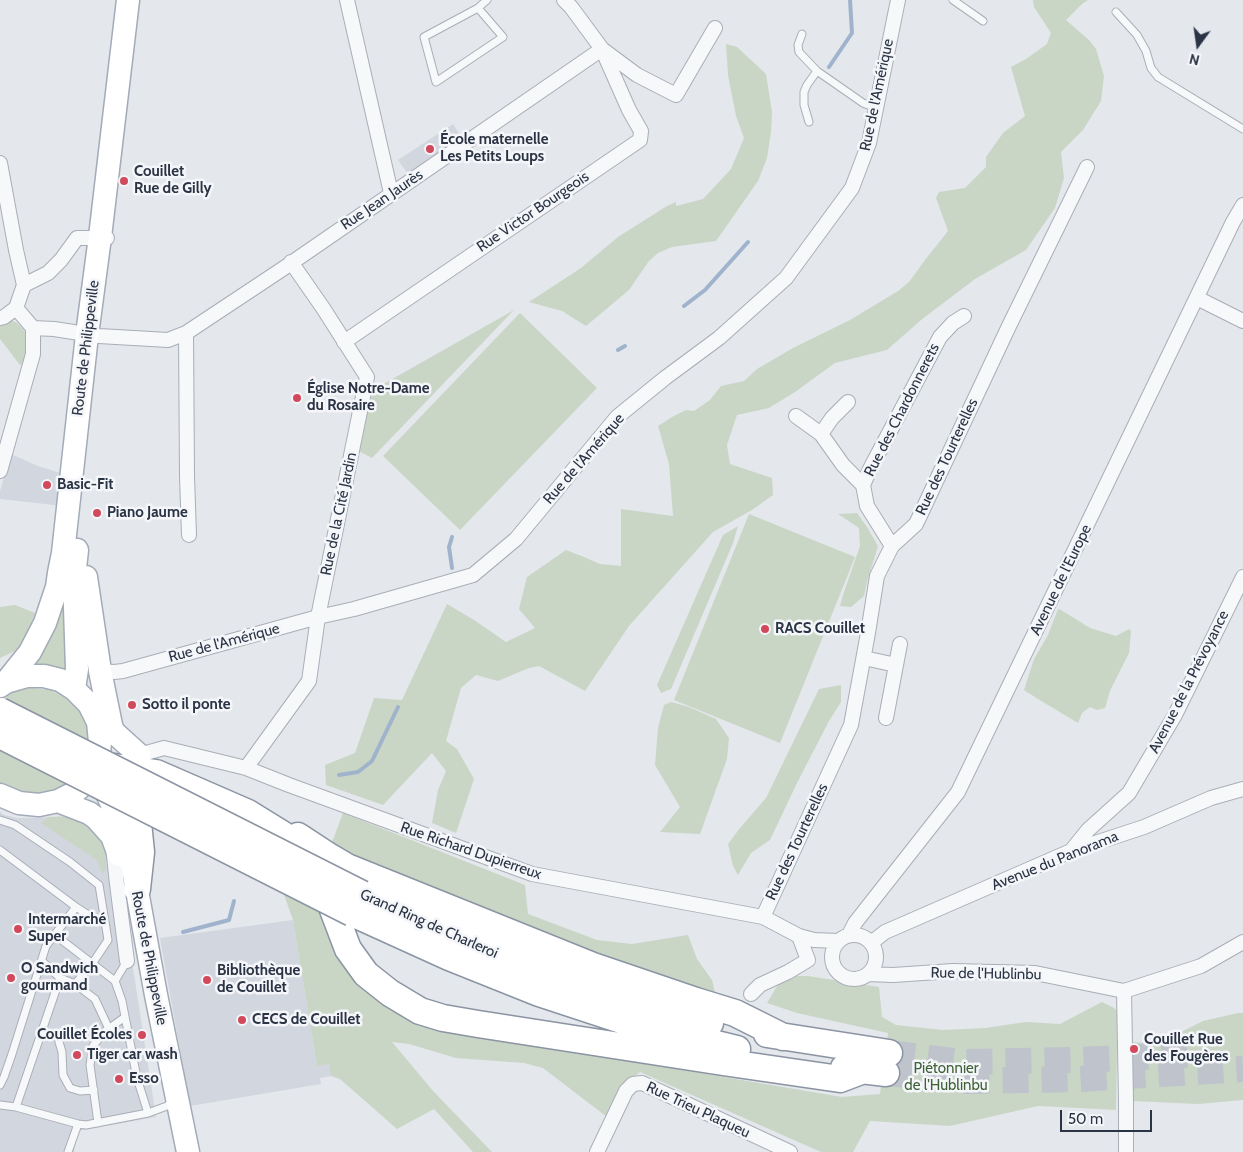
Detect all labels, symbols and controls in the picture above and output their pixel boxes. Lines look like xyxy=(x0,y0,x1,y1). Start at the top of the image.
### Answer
north arrow xyxy=(1173,20,1223,70)
street label: Rue de l'Amérique xyxy=(856,37,898,153)
text: N xyxy=(1187,50,1201,69)
place label: École maternelle Les Petits Loups xyxy=(440,131,548,166)
marker: École maternelle Les Petits Loups xyxy=(424,143,436,155)
place label: Couillet Rue de Gilly xyxy=(134,163,212,198)
street label: Rue Jean Jaurès xyxy=(338,166,426,234)
street label: Rue Victor Bourgeois xyxy=(473,168,593,256)
marker: Couillet Rue de Gilly xyxy=(118,175,130,187)
street label: Route de Philippeville xyxy=(69,279,103,417)
street label: Rue des Chardonnerets xyxy=(861,340,943,480)
place label: Église Notre-Dame du Rosaire xyxy=(307,380,430,415)
marker: Église Notre-Dame du Rosaire xyxy=(291,392,303,404)
street label: Rue des Tourterelles xyxy=(912,396,982,518)
street label: Rue de l'Amérique xyxy=(540,410,628,508)
street label: Rue de la Cité Jardin xyxy=(317,451,361,577)
place label: Basic-Fit xyxy=(57,476,113,494)
marker: Basic-Fit xyxy=(41,479,53,491)
place label: Piano Jaume xyxy=(107,504,188,522)
marker: Piano Jaume xyxy=(91,507,103,519)
street label: Avenue de l'Europe xyxy=(1026,522,1096,638)
street label: Avenue de la Prévoyance xyxy=(1145,608,1233,756)
street label: Rue de l'Amérique xyxy=(166,620,282,666)
place label: RACS Couillet xyxy=(775,620,865,638)
marker: RACS Couillet xyxy=(759,623,771,635)
place label: Sotto il ponte xyxy=(142,696,231,714)
marker: Sotto il ponte xyxy=(126,699,138,711)
street label: Rue des Tourterelles xyxy=(762,781,832,903)
street label: Rue Richard Dupierreux xyxy=(398,818,544,884)
street label: Avenue du Panorama xyxy=(989,827,1121,895)
street label: Grand Ring de Charleroi xyxy=(357,885,501,963)
street label: Route de Philippeville xyxy=(127,889,171,1027)
place label: Intermarché Super xyxy=(28,911,106,946)
marker: Intermarché Super xyxy=(12,923,24,935)
place label: O Sandwich gourmand xyxy=(21,960,98,995)
place label: Bibliothèque de Couillet xyxy=(217,962,300,997)
street label: Rue de l'Hublinbu xyxy=(930,964,1042,984)
marker: O Sandwich gourmand xyxy=(5,972,17,984)
marker: Bibliothèque de Couillet xyxy=(201,974,213,986)
place label: CECS de Couillet xyxy=(252,1011,361,1029)
marker: CECS de Couillet xyxy=(236,1014,248,1026)
place label: Couillet Écoles xyxy=(37,1026,132,1044)
marker: Couillet Écoles xyxy=(136,1029,148,1041)
place label: Couillet Rue des Fougères xyxy=(1144,1031,1228,1066)
marker: Couillet Rue des Fougères xyxy=(1128,1043,1140,1055)
place label: Tiger car wash xyxy=(87,1046,178,1064)
marker: Tiger car wash xyxy=(71,1049,83,1061)
park label: Piétonnier de l'Hublinbu xyxy=(904,1060,988,1095)
place label: Esso xyxy=(129,1070,159,1088)
marker: Esso xyxy=(113,1073,125,1085)
street label: Rue Trieu Plaqueu xyxy=(643,1078,753,1142)
scale bar xyxy=(1063,1100,1156,1132)
text: 50 m xyxy=(1068,1110,1103,1128)

